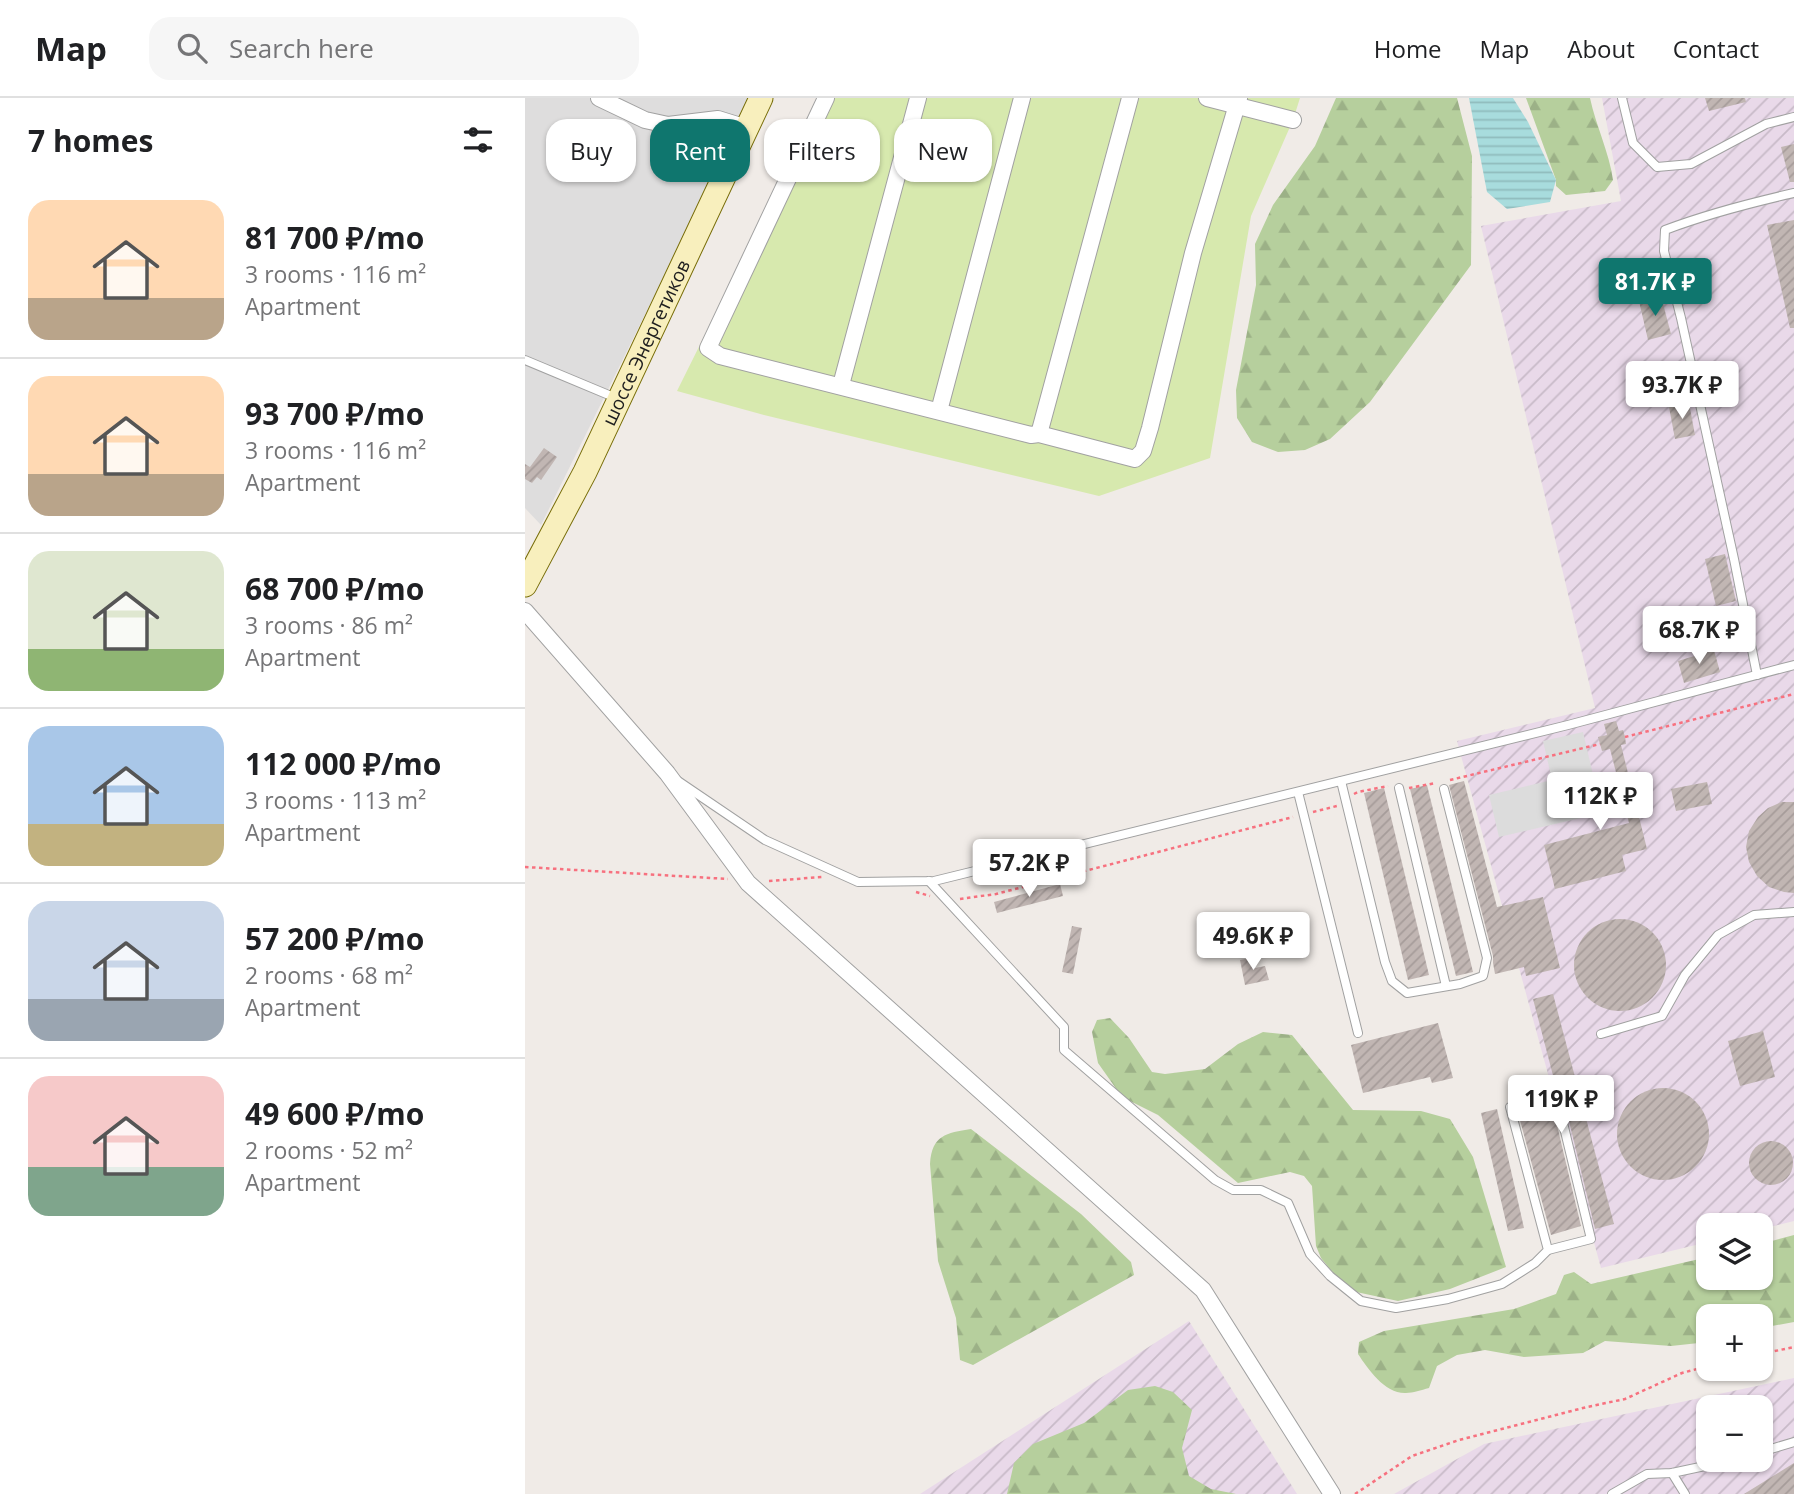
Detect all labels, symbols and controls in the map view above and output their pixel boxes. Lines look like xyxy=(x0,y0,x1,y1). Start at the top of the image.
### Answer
search box xyxy=(149,17,639,80)
text: Map xyxy=(35,26,107,71)
icon: search xyxy=(173,29,211,67)
text: Search here xyxy=(229,30,374,66)
text: Home xyxy=(1374,32,1442,65)
text: Map xyxy=(1480,32,1529,65)
text: About xyxy=(1567,32,1635,65)
text: Contact xyxy=(1673,32,1759,65)
chip: Buy xyxy=(546,119,636,182)
chip: Rent xyxy=(650,119,750,182)
chip: Filters xyxy=(764,119,880,182)
chip: New xyxy=(894,119,992,182)
text: 7 homes xyxy=(28,120,153,161)
icon: filters xyxy=(459,121,497,159)
text: 81 700 ₽/mo xyxy=(245,217,424,258)
icon: home xyxy=(84,228,168,312)
street label: шоссе Энергетиков xyxy=(596,255,696,430)
text: 3 rooms · 116 m² xyxy=(245,258,426,290)
pin: 81.7K ₽ xyxy=(1590,258,1720,318)
text: 81.7K ₽ xyxy=(1615,265,1695,297)
text: Apartment xyxy=(245,290,361,322)
pin: 93.7K ₽ xyxy=(1617,362,1747,421)
text: 93.7K ₽ xyxy=(1642,368,1722,400)
text: 93 700 ₽/mo xyxy=(245,393,424,434)
icon: home xyxy=(84,404,168,488)
text: 3 rooms · 116 m² xyxy=(245,434,426,466)
text: Apartment xyxy=(245,466,361,498)
text: 68 700 ₽/mo xyxy=(245,568,424,609)
icon: home xyxy=(84,579,168,663)
pin: 68.7K ₽ xyxy=(1634,606,1764,666)
text: 3 rooms · 86 m² xyxy=(245,609,413,641)
text: 68.7K ₽ xyxy=(1659,613,1739,645)
text: Apartment xyxy=(245,641,361,673)
text: 112 000 ₽/mo xyxy=(245,743,441,784)
icon: home xyxy=(84,754,168,838)
pin: 112K ₽ xyxy=(1543,772,1657,832)
text: 112K ₽ xyxy=(1563,779,1637,811)
text: 3 rooms · 113 m² xyxy=(245,784,426,816)
text: Apartment xyxy=(245,816,361,848)
pin: 57.2K ₽ xyxy=(964,840,1094,899)
text: 57.2K ₽ xyxy=(989,846,1069,878)
pin: 49.6K ₽ xyxy=(1188,912,1318,972)
text: 57 200 ₽/mo xyxy=(245,918,424,959)
text: 49.6K ₽ xyxy=(1213,919,1293,951)
icon: home xyxy=(84,929,168,1013)
text: 2 rooms · 68 m² xyxy=(245,959,413,991)
text: Apartment xyxy=(245,991,361,1023)
pin: 119K ₽ xyxy=(1504,1076,1618,1135)
text: 119K ₽ xyxy=(1524,1082,1598,1114)
text: 49 600 ₽/mo xyxy=(245,1093,424,1134)
icon: home xyxy=(84,1104,168,1188)
text: 2 rooms · 52 m² xyxy=(245,1134,413,1166)
text: Apartment xyxy=(245,1166,361,1198)
map controls xyxy=(1696,1213,1773,1472)
button: layers xyxy=(1696,1213,1773,1290)
button: + xyxy=(1696,1304,1773,1381)
button: − xyxy=(1696,1395,1773,1472)

